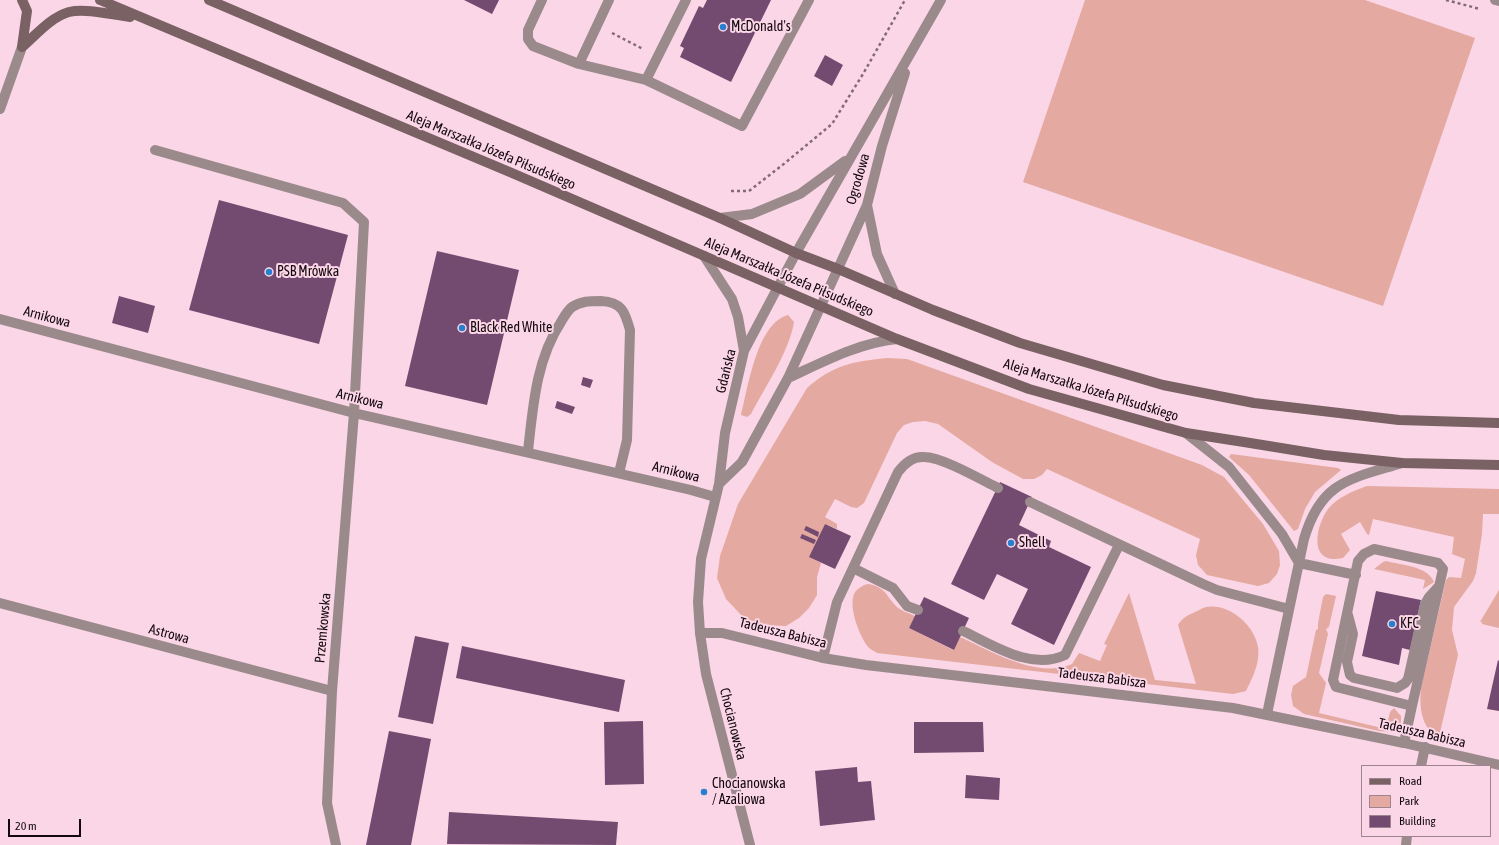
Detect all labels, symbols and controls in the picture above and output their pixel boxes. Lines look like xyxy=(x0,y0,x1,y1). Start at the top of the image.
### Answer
place label: McDonald's xyxy=(731,19,791,35)
marker: McDonald's xyxy=(718,22,728,32)
street label: Aleja Marszałka Józefa Piłsudskiego xyxy=(404,107,578,193)
street label: Ogrodowa xyxy=(843,151,873,207)
street label: Aleja Marszałka Józefa Piłsudskiego xyxy=(702,234,876,320)
place label: PSB Mrówka xyxy=(277,264,339,280)
marker: PSB Mrówka xyxy=(264,267,274,277)
street label: Arnikowa xyxy=(22,303,72,331)
place label: Black Red White xyxy=(470,320,552,336)
marker: Black Red White xyxy=(457,323,467,333)
street label: Gdańska xyxy=(712,347,740,395)
street label: Aleja Marszałka Józefa Piłsudskiego xyxy=(1001,355,1181,425)
street label: Arnikowa xyxy=(335,385,385,413)
street label: Arnikowa xyxy=(651,458,701,486)
place label: Shell xyxy=(1019,535,1045,551)
marker: Shell xyxy=(1006,538,1016,548)
street label: Przemkowska xyxy=(312,592,334,664)
street label: Tadeusza Babisza xyxy=(738,614,828,652)
place label: KFC xyxy=(1400,616,1419,632)
marker: KFC xyxy=(1387,619,1397,629)
street label: Astrowa xyxy=(147,621,191,647)
street label: Tadeusza Babisza xyxy=(1057,664,1147,692)
street label: Chocianowska xyxy=(716,686,750,762)
street label: Tadeusza Babisza xyxy=(1377,715,1467,751)
legend xyxy=(1361,765,1491,837)
text: Road xyxy=(1399,774,1422,788)
place label: Chocianowska / Azaliowa xyxy=(712,776,786,808)
marker: Chocianowska / Azaliowa xyxy=(699,787,709,797)
text: Park xyxy=(1399,794,1419,808)
scale bar xyxy=(10,811,83,837)
text: Building xyxy=(1399,814,1436,828)
text: 20 m xyxy=(15,819,37,833)

